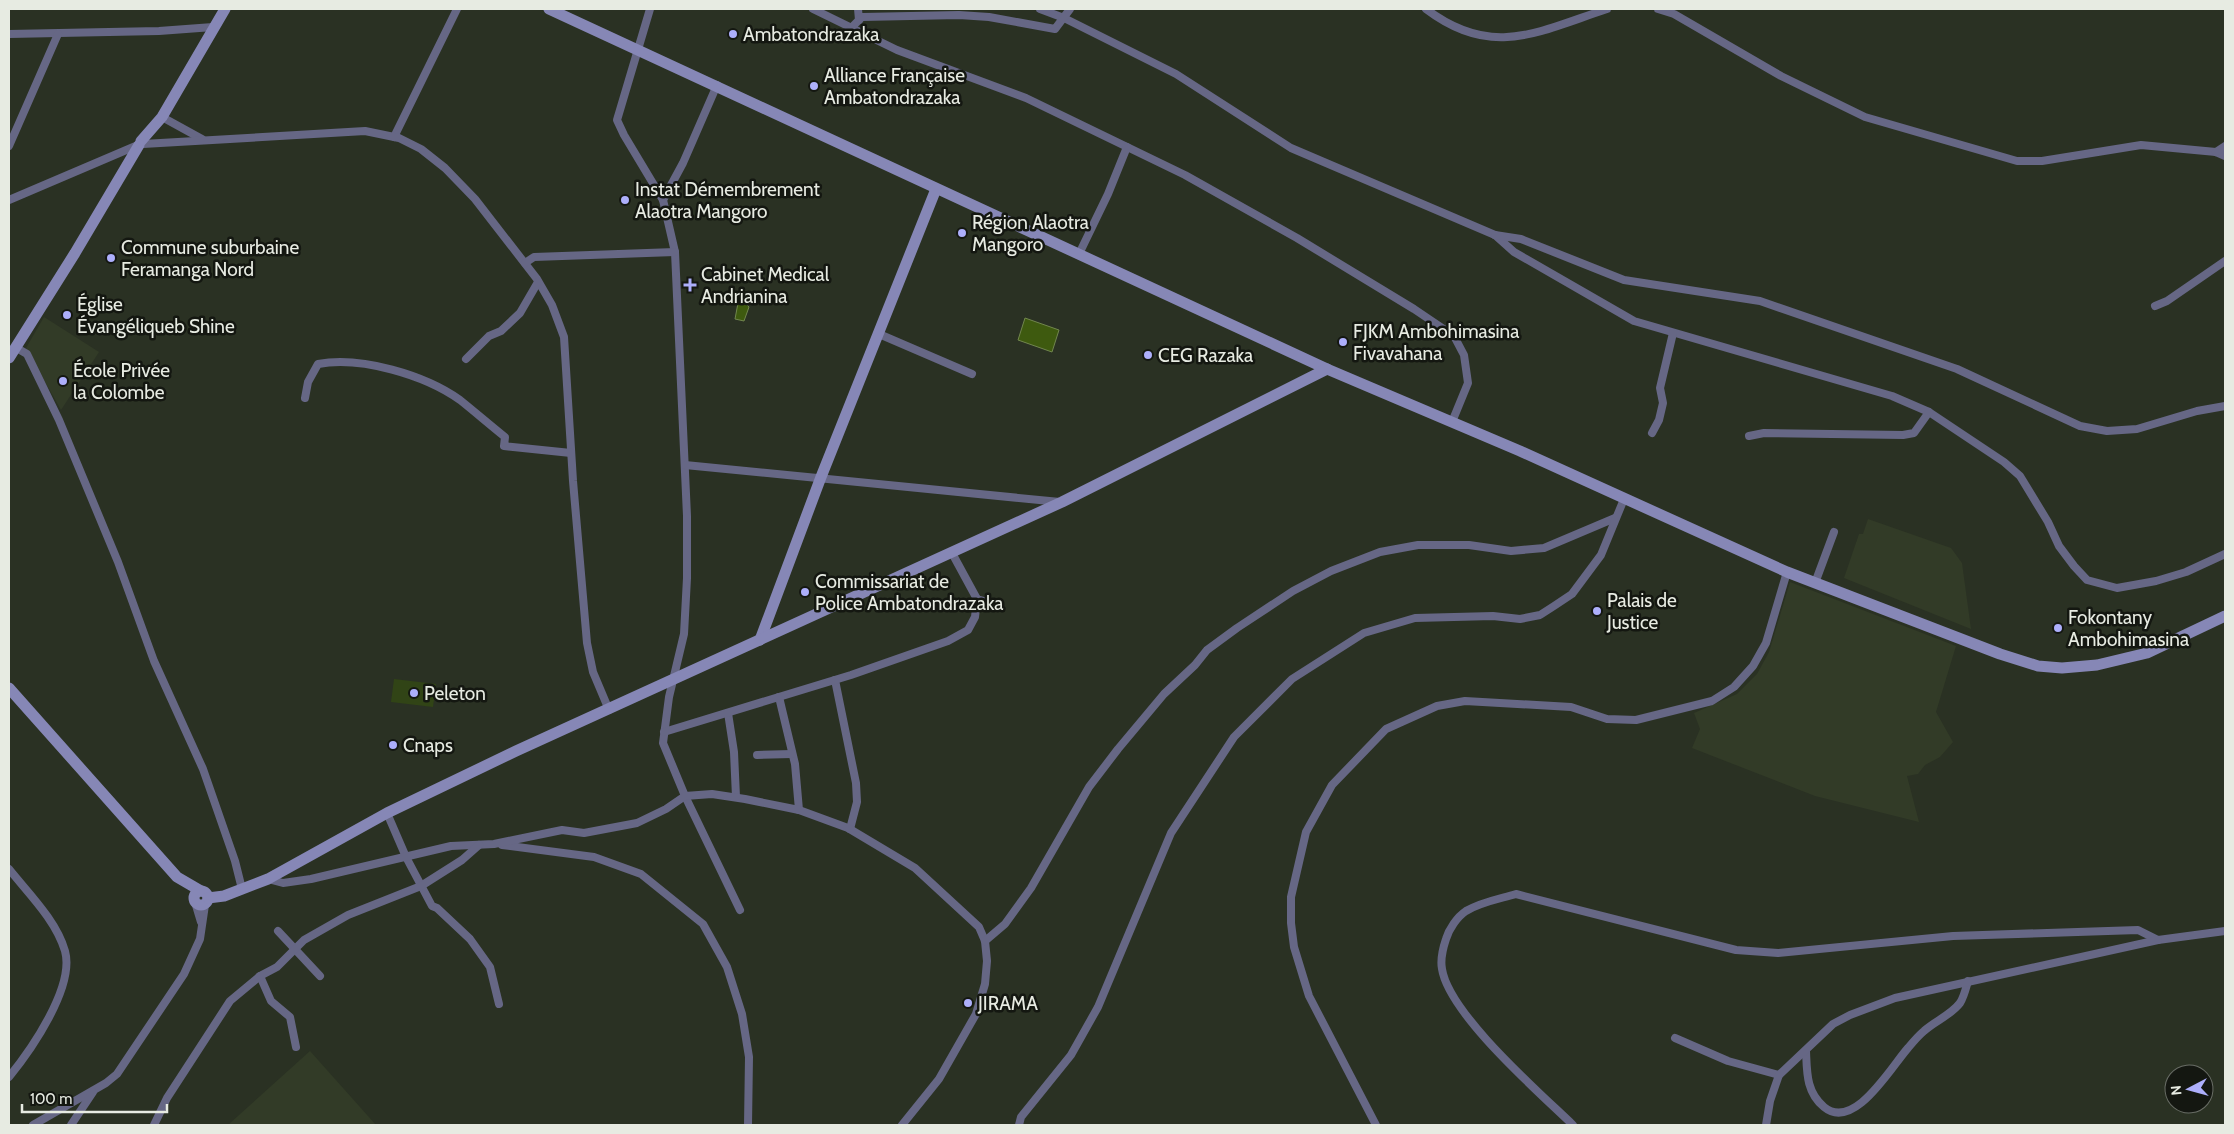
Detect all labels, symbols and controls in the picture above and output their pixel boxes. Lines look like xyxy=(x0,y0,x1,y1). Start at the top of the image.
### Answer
place label: Ambatondrazaka xyxy=(743,23,879,46)
marker: Ambatondrazaka xyxy=(727,28,739,40)
place label: Alliance Française Ambatondrazaka xyxy=(824,64,965,109)
marker: Alliance Française Ambatondrazaka xyxy=(808,80,820,92)
place label: Instat Démembrement Alaotra Mangoro xyxy=(635,178,821,223)
marker: Instat Démembrement Alaotra Mangoro xyxy=(619,194,631,206)
place label: Région Alaotra Mangoro xyxy=(972,211,1089,256)
marker: Région Alaotra Mangoro xyxy=(956,227,968,239)
place label: Commune suburbaine Feramanga Nord xyxy=(121,236,299,281)
marker: Commune suburbaine Feramanga Nord xyxy=(105,252,117,264)
place label: Cabinet Medical Andrianina xyxy=(701,263,830,308)
marker: Cabinet Medical Andrianina xyxy=(683,278,697,292)
place label: Église Évangéliqueb Shine xyxy=(77,292,235,338)
marker: Église Évangéliqueb Shine xyxy=(61,309,73,321)
place label: FJKM Ambohimasina Fivavahana xyxy=(1353,320,1519,365)
marker: FJKM Ambohimasina Fivavahana xyxy=(1337,336,1349,348)
place label: CEG Razaka xyxy=(1158,344,1253,367)
marker: CEG Razaka xyxy=(1142,349,1154,361)
place label: École Privée la Colombe xyxy=(73,358,170,404)
marker: École Privée la Colombe xyxy=(57,375,69,387)
place label: Commissariat de Police Ambatondrazaka xyxy=(815,570,1003,615)
marker: Commissariat de Police Ambatondrazaka xyxy=(799,586,811,598)
place label: Palais de Justice xyxy=(1606,589,1677,634)
marker: Palais de Justice xyxy=(1591,605,1603,617)
place label: Fokontany Ambohimasina xyxy=(2068,606,2189,651)
marker: Fokontany Ambohimasina xyxy=(2052,622,2064,634)
place label: Peleton xyxy=(424,682,486,705)
marker: Peleton xyxy=(408,687,420,699)
place label: Cnaps xyxy=(403,734,453,757)
marker: Cnaps xyxy=(387,739,399,751)
place label: JIRAMA xyxy=(977,992,1038,1015)
marker: JIRAMA xyxy=(962,997,974,1009)
north arrow xyxy=(2164,1064,2214,1114)
scale bar xyxy=(22,1082,168,1114)
text: N xyxy=(2167,1084,2186,1096)
text: 100 m xyxy=(30,1090,72,1108)

